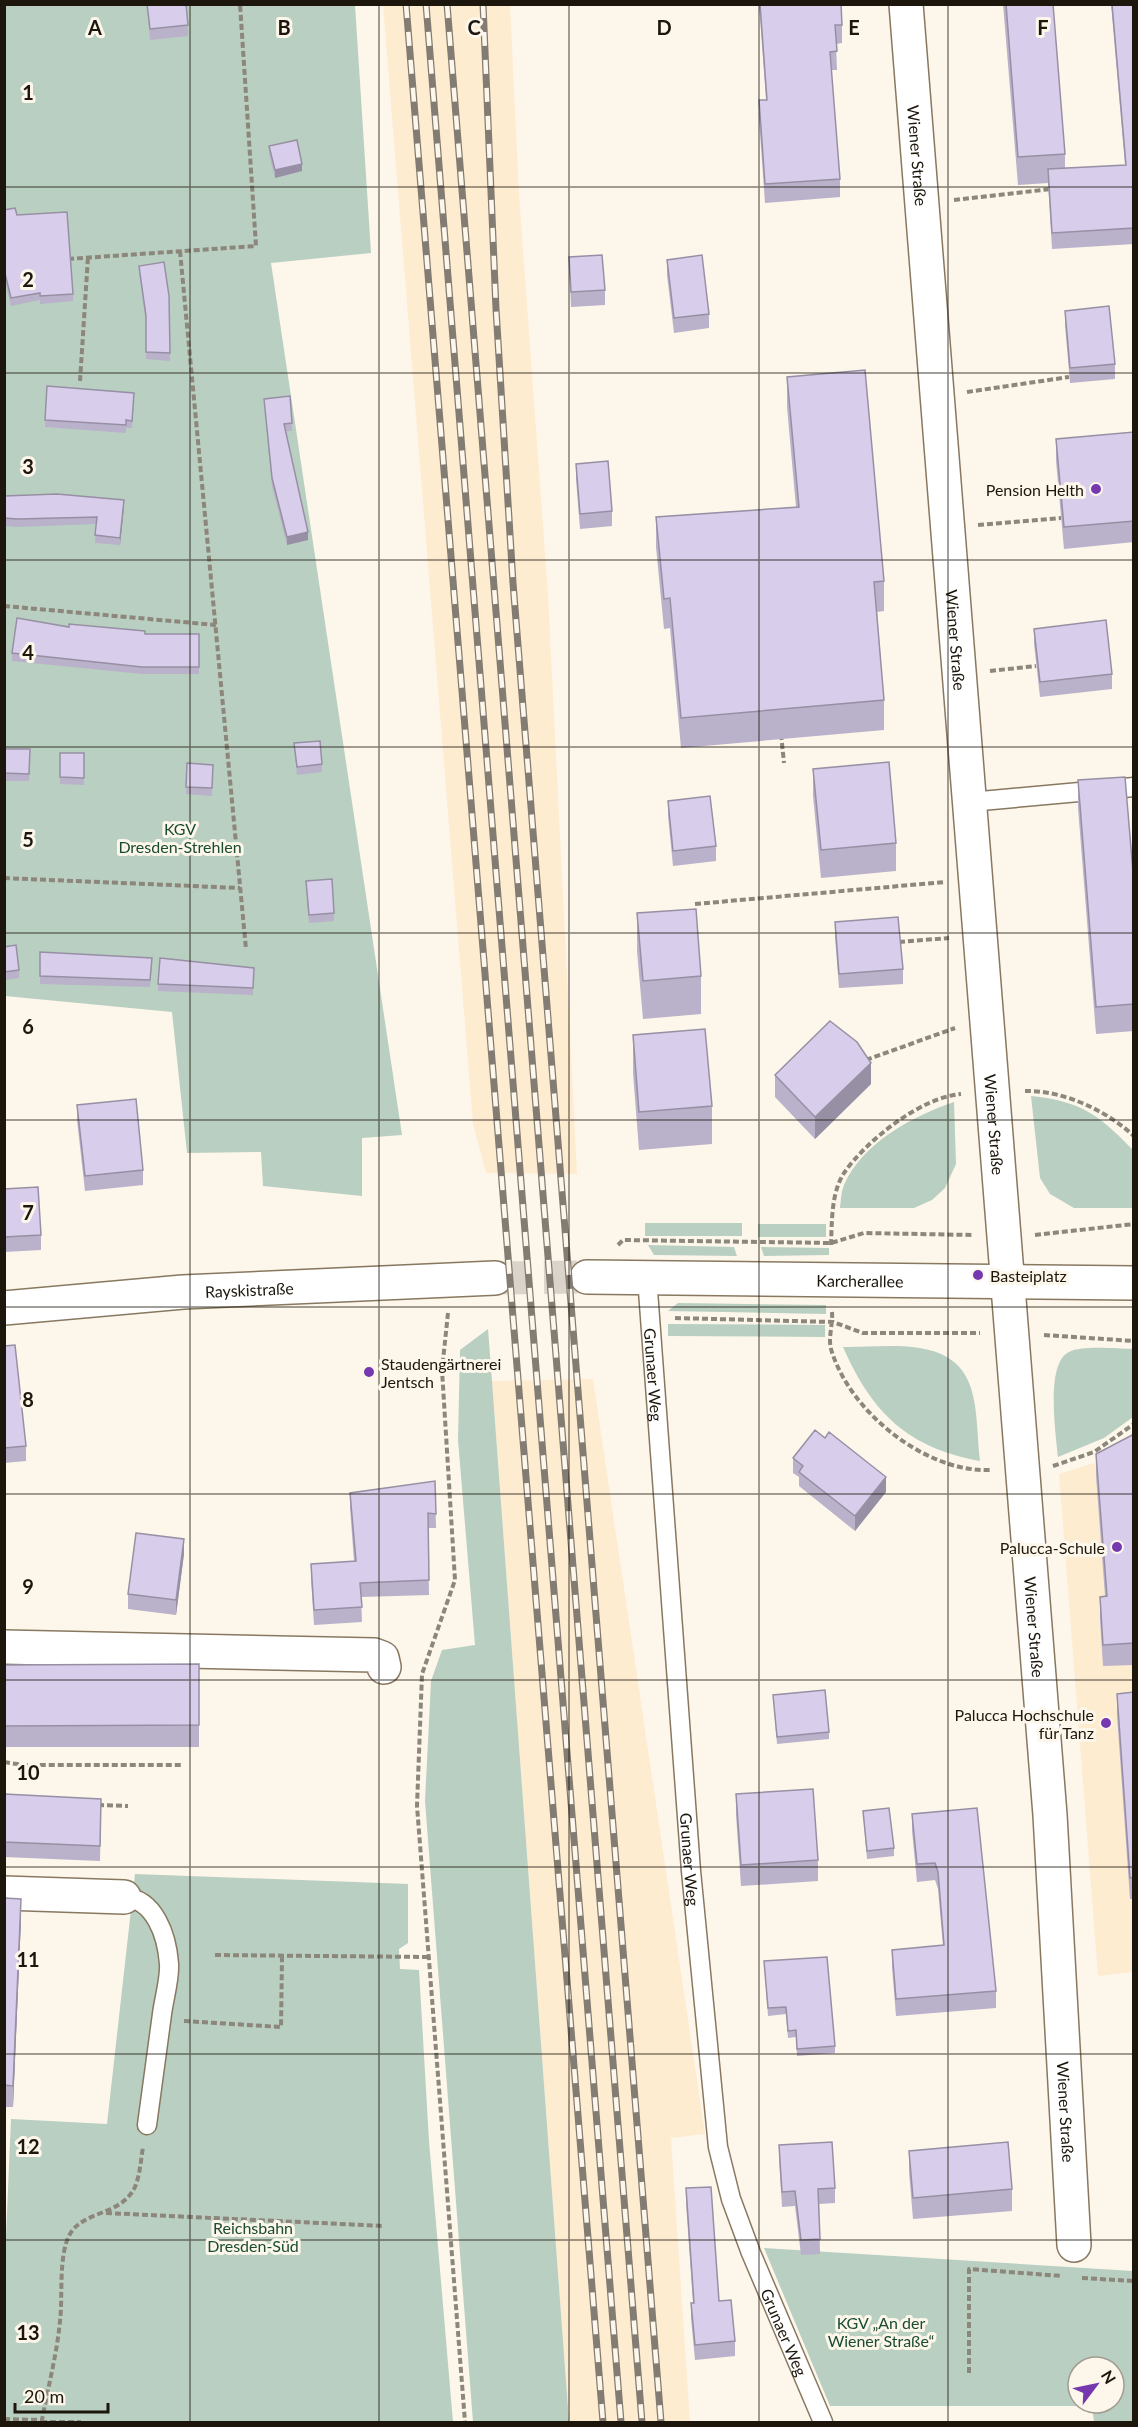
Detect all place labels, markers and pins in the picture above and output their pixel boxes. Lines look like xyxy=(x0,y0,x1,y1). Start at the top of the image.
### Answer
place label: Pension Helth xyxy=(986,480,1084,499)
marker: Pension Helth xyxy=(1089,482,1103,496)
place label: Basteiplatz xyxy=(990,1266,1067,1285)
marker: Basteiplatz xyxy=(971,1268,985,1282)
place label: Staudengärtnerei Jentsch xyxy=(381,1354,501,1391)
marker: Staudengärtnerei Jentsch xyxy=(362,1365,376,1379)
place label: Palucca-Schule xyxy=(1000,1538,1105,1557)
marker: Palucca-Schule xyxy=(1110,1540,1124,1554)
place label: Palucca Hochschule für Tanz xyxy=(955,1705,1094,1742)
marker: Palucca Hochschule für Tanz xyxy=(1099,1716,1113,1730)

